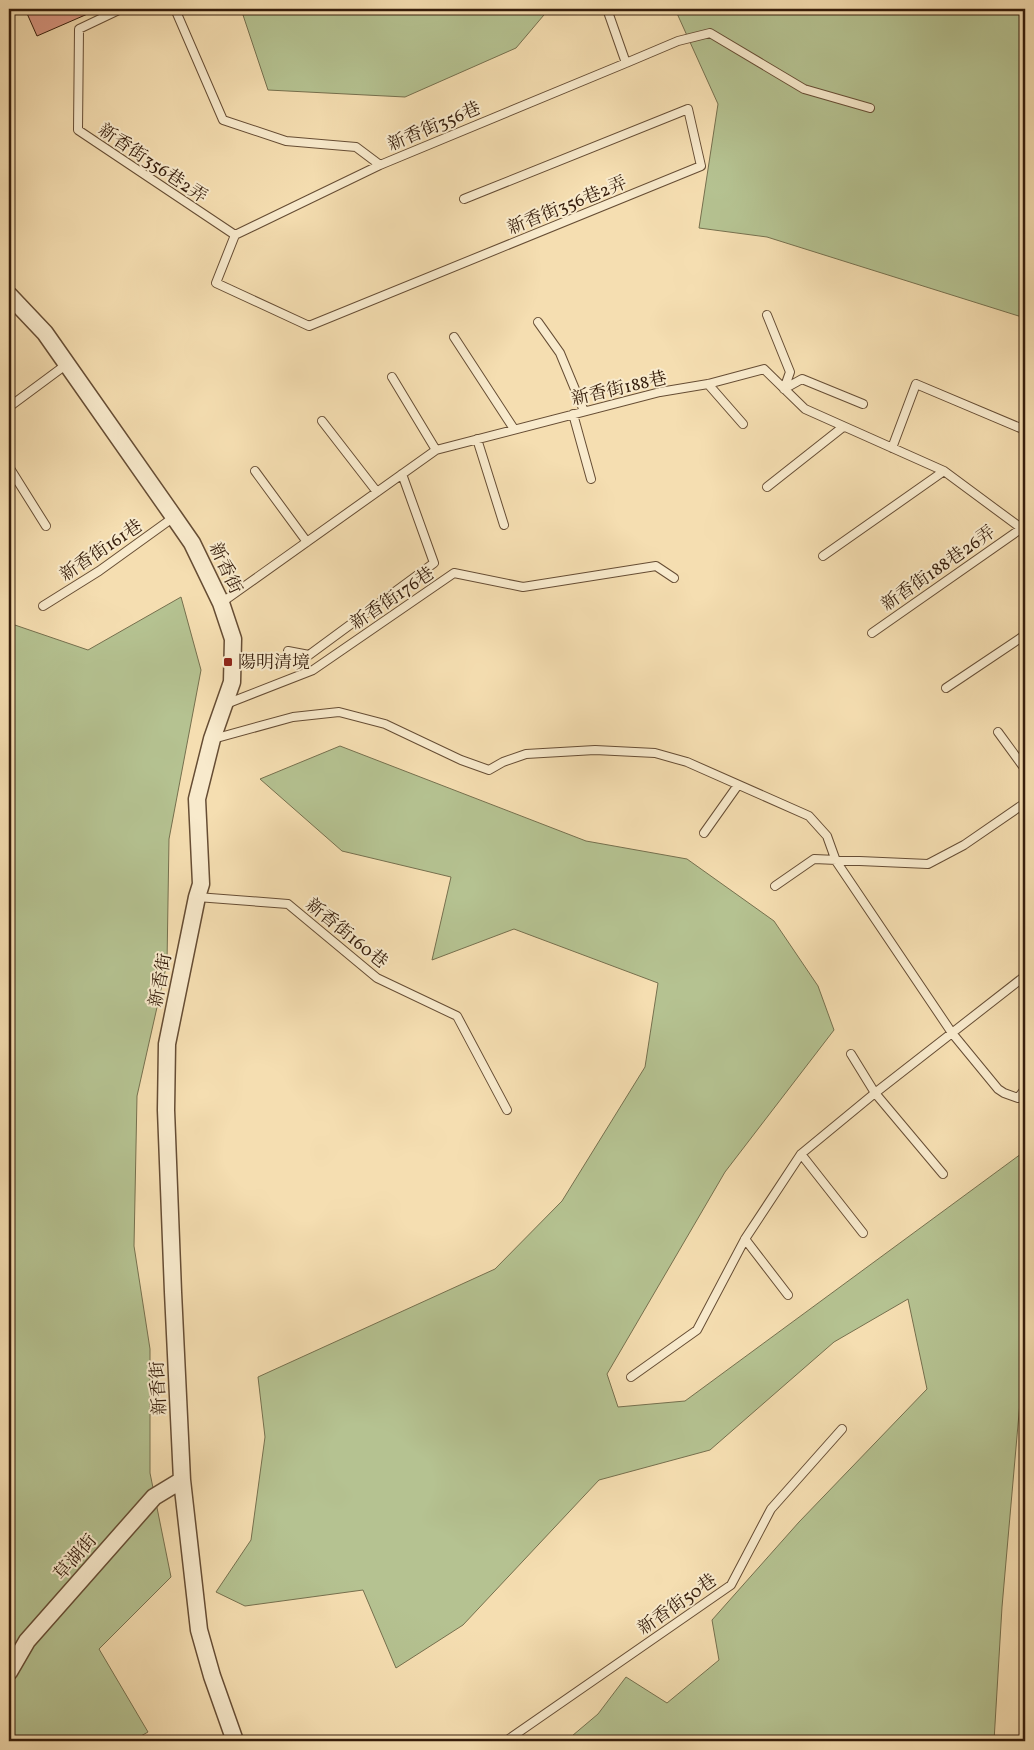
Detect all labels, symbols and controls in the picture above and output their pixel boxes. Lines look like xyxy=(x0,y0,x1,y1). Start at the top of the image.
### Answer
street label: 新香街356巷 xyxy=(384,97,485,158)
street label: 新香街356巷2弄 xyxy=(93,118,212,210)
street label: 新香街356巷2弄 xyxy=(504,171,631,242)
street label: 新香街188巷 xyxy=(569,366,670,413)
street label: 新香街161巷 xyxy=(55,514,148,588)
street label: 新香街188巷26弄 xyxy=(877,521,1001,618)
street label: 新香街 xyxy=(202,539,247,598)
street label: 新香街176巷 xyxy=(346,562,440,637)
place label: 陽明清境 xyxy=(238,651,310,676)
marker: 陽明清境 xyxy=(222,656,234,668)
street label: 新香街160巷 xyxy=(300,893,392,975)
street label: 新香街 xyxy=(144,951,179,1009)
street label: 新香街 xyxy=(146,1360,173,1416)
street label: 草湖街 xyxy=(49,1529,103,1587)
street label: 新香街50巷 xyxy=(633,1569,722,1642)

